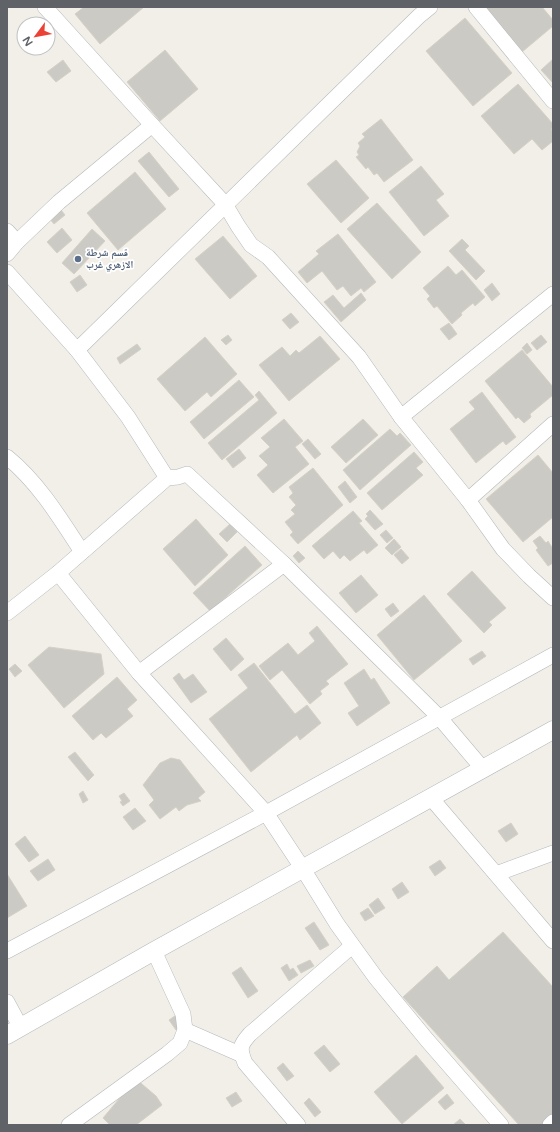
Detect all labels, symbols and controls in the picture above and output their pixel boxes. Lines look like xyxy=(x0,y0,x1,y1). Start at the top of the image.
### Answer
north arrow xyxy=(16,16,56,56)
text: N xyxy=(20,34,36,48)
place label: قسم شرطة الازهري غرب xyxy=(86,247,133,272)
marker: قسم شرطة الازهري غرب xyxy=(73,254,83,264)

